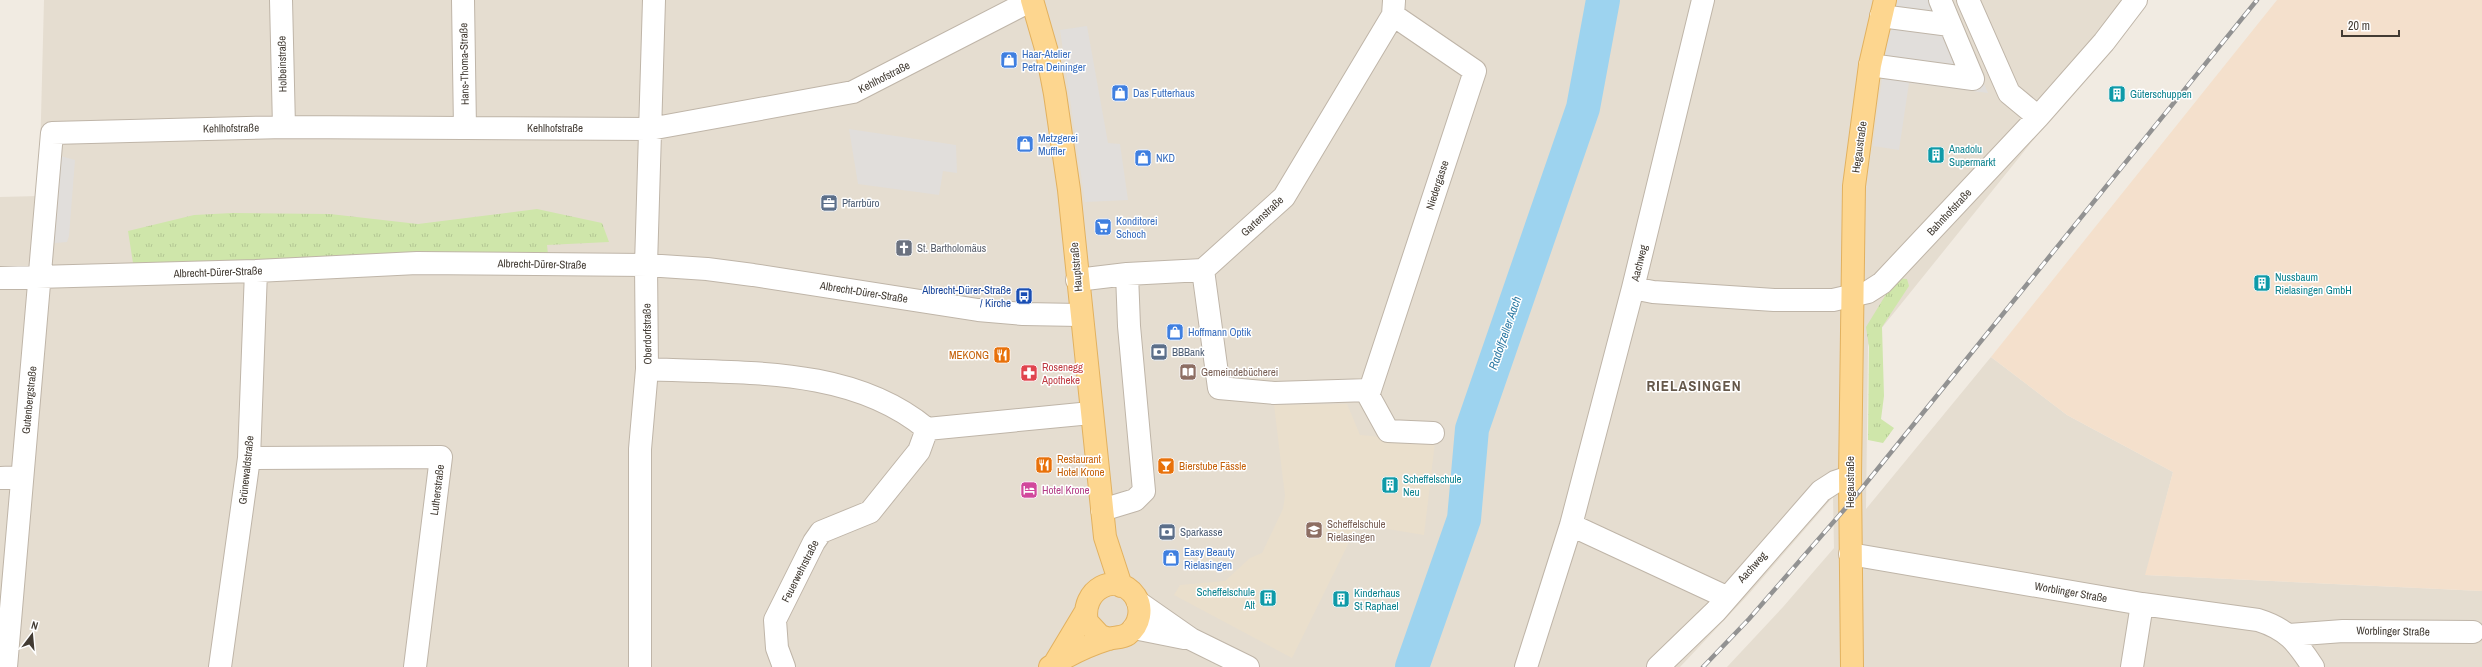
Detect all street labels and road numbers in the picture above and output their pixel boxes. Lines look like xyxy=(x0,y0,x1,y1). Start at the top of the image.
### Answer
street label: Hans-Thoma-Straße xyxy=(456,23,472,105)
street label: Holbeinstraße xyxy=(275,36,289,92)
street label: Kehlhofstraße xyxy=(856,58,912,96)
street label: Hegaustraße xyxy=(1848,120,1870,174)
street label: Kehlhofstraße xyxy=(203,121,259,135)
street label: Kehlhofstraße xyxy=(527,121,583,135)
street label: Niedergasse xyxy=(1422,159,1452,211)
street label: Bahnhofstraße xyxy=(1924,186,1974,238)
street label: Gartenstraße xyxy=(1238,193,1286,239)
street label: Hauptstraße xyxy=(1067,242,1085,292)
street label: Aachweg xyxy=(1627,243,1650,284)
street label: Albrecht-Dürer-Straße xyxy=(497,256,586,272)
street label: Albrecht-Dürer-Straße xyxy=(172,263,263,281)
street label: Albrecht-Dürer-Straße xyxy=(818,278,909,306)
street label: Oberdorfstraße xyxy=(639,303,655,365)
street label: Gutenbergstraße xyxy=(18,365,40,435)
street label: Grünewaldstraße xyxy=(235,435,257,505)
street label: Hegaustraße xyxy=(1843,456,1857,508)
street label: Lutherstraße xyxy=(427,464,447,516)
street label: Feuerwehrstraße xyxy=(778,537,822,605)
street label: Aachweg xyxy=(1734,549,1770,586)
street label: Worblinger Straße xyxy=(2034,579,2108,605)
street label: Worblinger Straße xyxy=(2356,623,2430,639)

